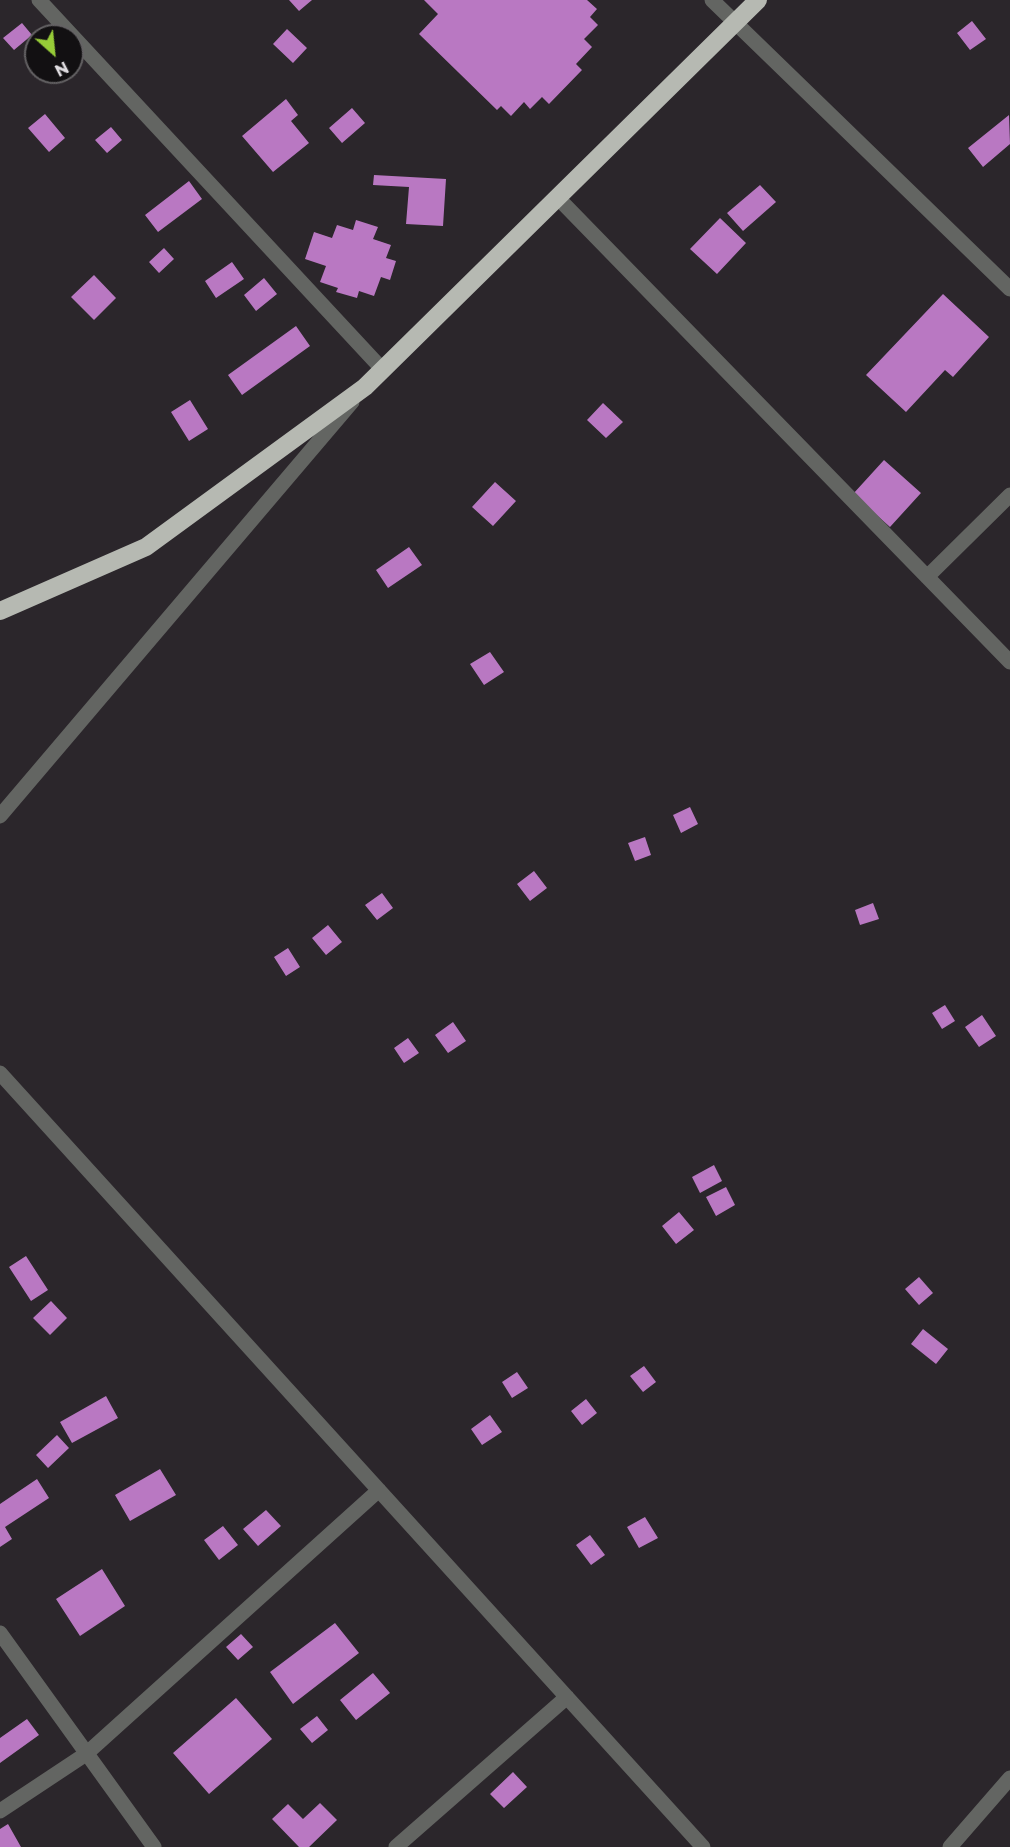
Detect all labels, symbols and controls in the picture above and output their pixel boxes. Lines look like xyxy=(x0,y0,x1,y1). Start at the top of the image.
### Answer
north arrow xyxy=(24,24,84,84)
text: N xyxy=(51,57,72,80)

